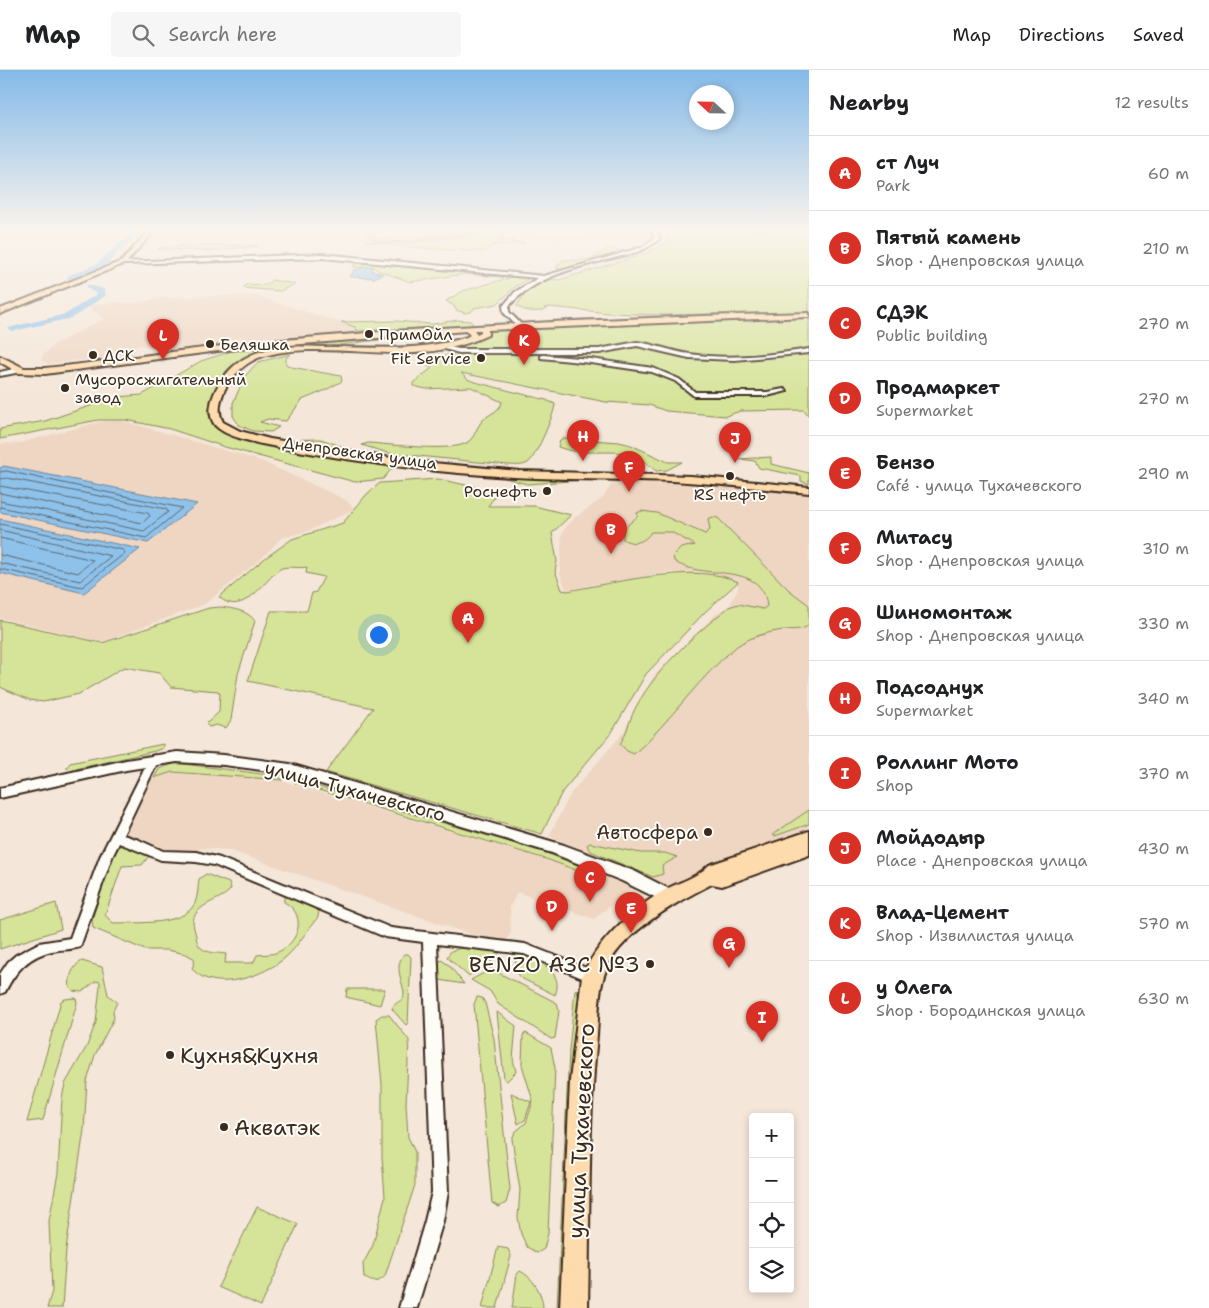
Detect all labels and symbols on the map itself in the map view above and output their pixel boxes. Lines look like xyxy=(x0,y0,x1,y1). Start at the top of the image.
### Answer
north arrow xyxy=(689,85,734,130)
pin: L xyxy=(147,319,179,360)
place label: ПримОйл xyxy=(379,324,452,345)
pin: K xyxy=(508,324,540,365)
marker: ПримОйл xyxy=(363,328,375,340)
place label: Беляшка xyxy=(220,334,289,355)
marker: Беляшка xyxy=(204,338,216,350)
place label: ДСК xyxy=(103,345,136,366)
place label: Fit Service xyxy=(391,348,471,369)
marker: ДСК xyxy=(87,349,99,361)
marker: Fit Service xyxy=(475,352,487,364)
place label: Мусоросжигательный завод xyxy=(75,369,246,408)
marker: Мусоросжигательный завод xyxy=(59,382,71,394)
pin: H xyxy=(567,420,599,461)
pin: J xyxy=(719,422,751,463)
street label: Днепровская улица xyxy=(282,432,438,474)
pin: F xyxy=(613,451,645,492)
marker: RS нефть xyxy=(724,470,736,482)
place label: Роснефть xyxy=(464,481,537,502)
place label: RS нефть xyxy=(694,484,766,505)
marker: Роснефть xyxy=(541,485,553,497)
pin: B xyxy=(595,513,627,554)
pin: A xyxy=(452,602,484,643)
your location xyxy=(366,622,392,648)
street label: улица Тухачевского xyxy=(262,755,448,827)
place label: Автосфера xyxy=(596,820,698,845)
marker: Автосфера xyxy=(702,826,714,838)
pin: C xyxy=(574,861,606,902)
pin: D xyxy=(536,890,568,931)
pin: E xyxy=(615,892,647,933)
pin: G xyxy=(713,927,745,968)
place label: BENZO АЗС №3 xyxy=(469,950,640,979)
marker: BENZO АЗС №3 xyxy=(644,958,656,970)
pin: I xyxy=(746,1001,778,1042)
street label: улица Тухачевского xyxy=(561,1023,601,1239)
place label: Кухня&Кухня xyxy=(180,1041,319,1070)
marker: Кухня&Кухня xyxy=(164,1049,176,1061)
place label: Акватэк xyxy=(234,1113,320,1142)
marker: Акватэк xyxy=(218,1121,230,1133)

